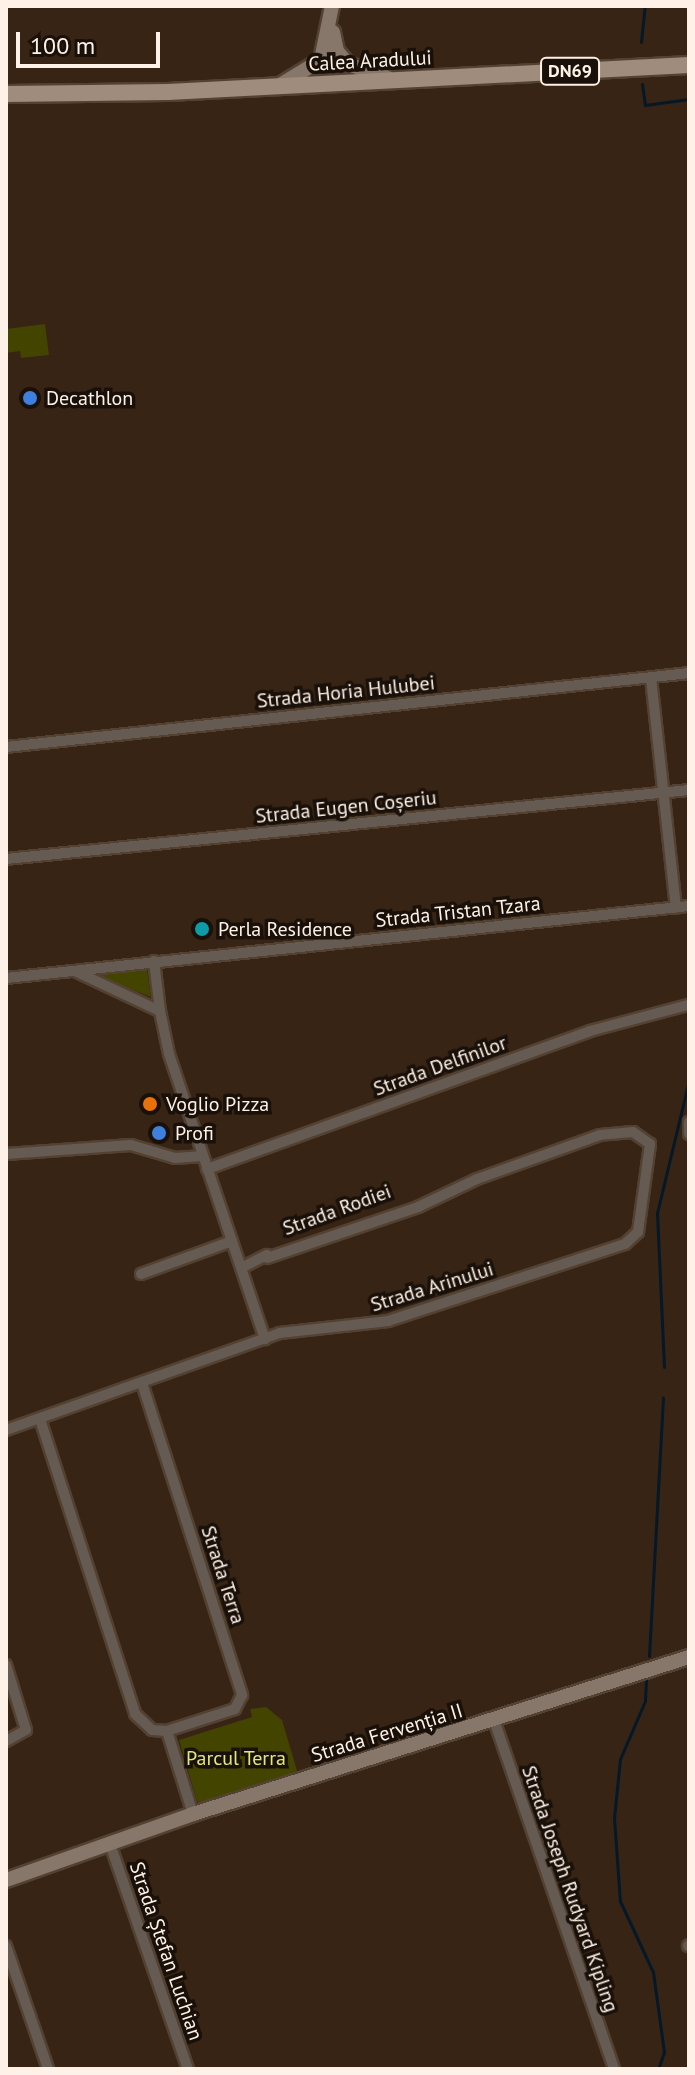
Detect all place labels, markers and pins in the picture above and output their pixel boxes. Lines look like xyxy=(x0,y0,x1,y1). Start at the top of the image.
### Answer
place label: Decathlon xyxy=(46,386,133,410)
marker: Decathlon xyxy=(21,389,39,407)
place label: Perla Residence xyxy=(218,917,352,941)
marker: Perla Residence xyxy=(193,920,211,938)
place label: Voglio Pizza xyxy=(166,1092,269,1116)
marker: Voglio Pizza xyxy=(141,1095,159,1113)
place label: Profi xyxy=(175,1121,214,1145)
marker: Profi xyxy=(150,1124,168,1142)

